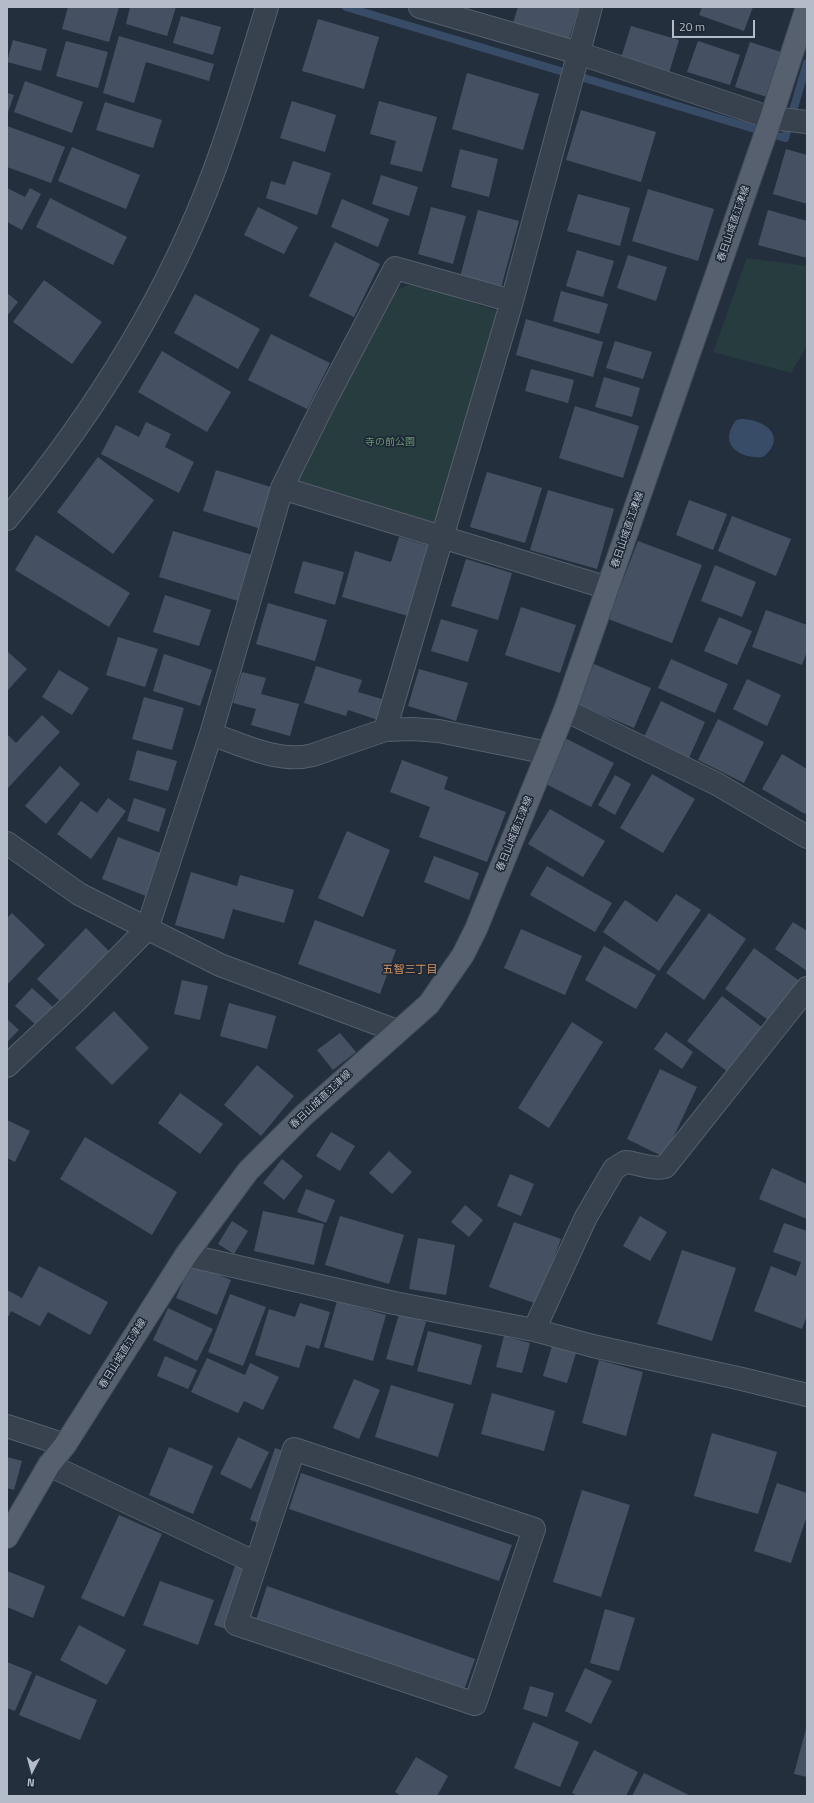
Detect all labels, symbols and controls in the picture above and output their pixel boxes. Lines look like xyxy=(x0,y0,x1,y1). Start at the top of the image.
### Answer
scale bar xyxy=(674,12,757,38)
text: 20 m xyxy=(679,17,705,36)
street label: 春日山城直江津線 xyxy=(715,184,753,264)
park label: 寺の前公園 xyxy=(365,437,415,449)
street label: 春日山城直江津線 xyxy=(609,490,647,570)
street label: 春日山城直江津線 xyxy=(494,795,536,873)
district label: 五智三丁目 xyxy=(383,963,437,977)
street label: 春日山城直江津線 xyxy=(288,1068,354,1132)
street label: 春日山城直江津線 xyxy=(97,1317,149,1391)
north arrow xyxy=(12,1751,52,1791)
text: N xyxy=(26,1775,35,1791)

